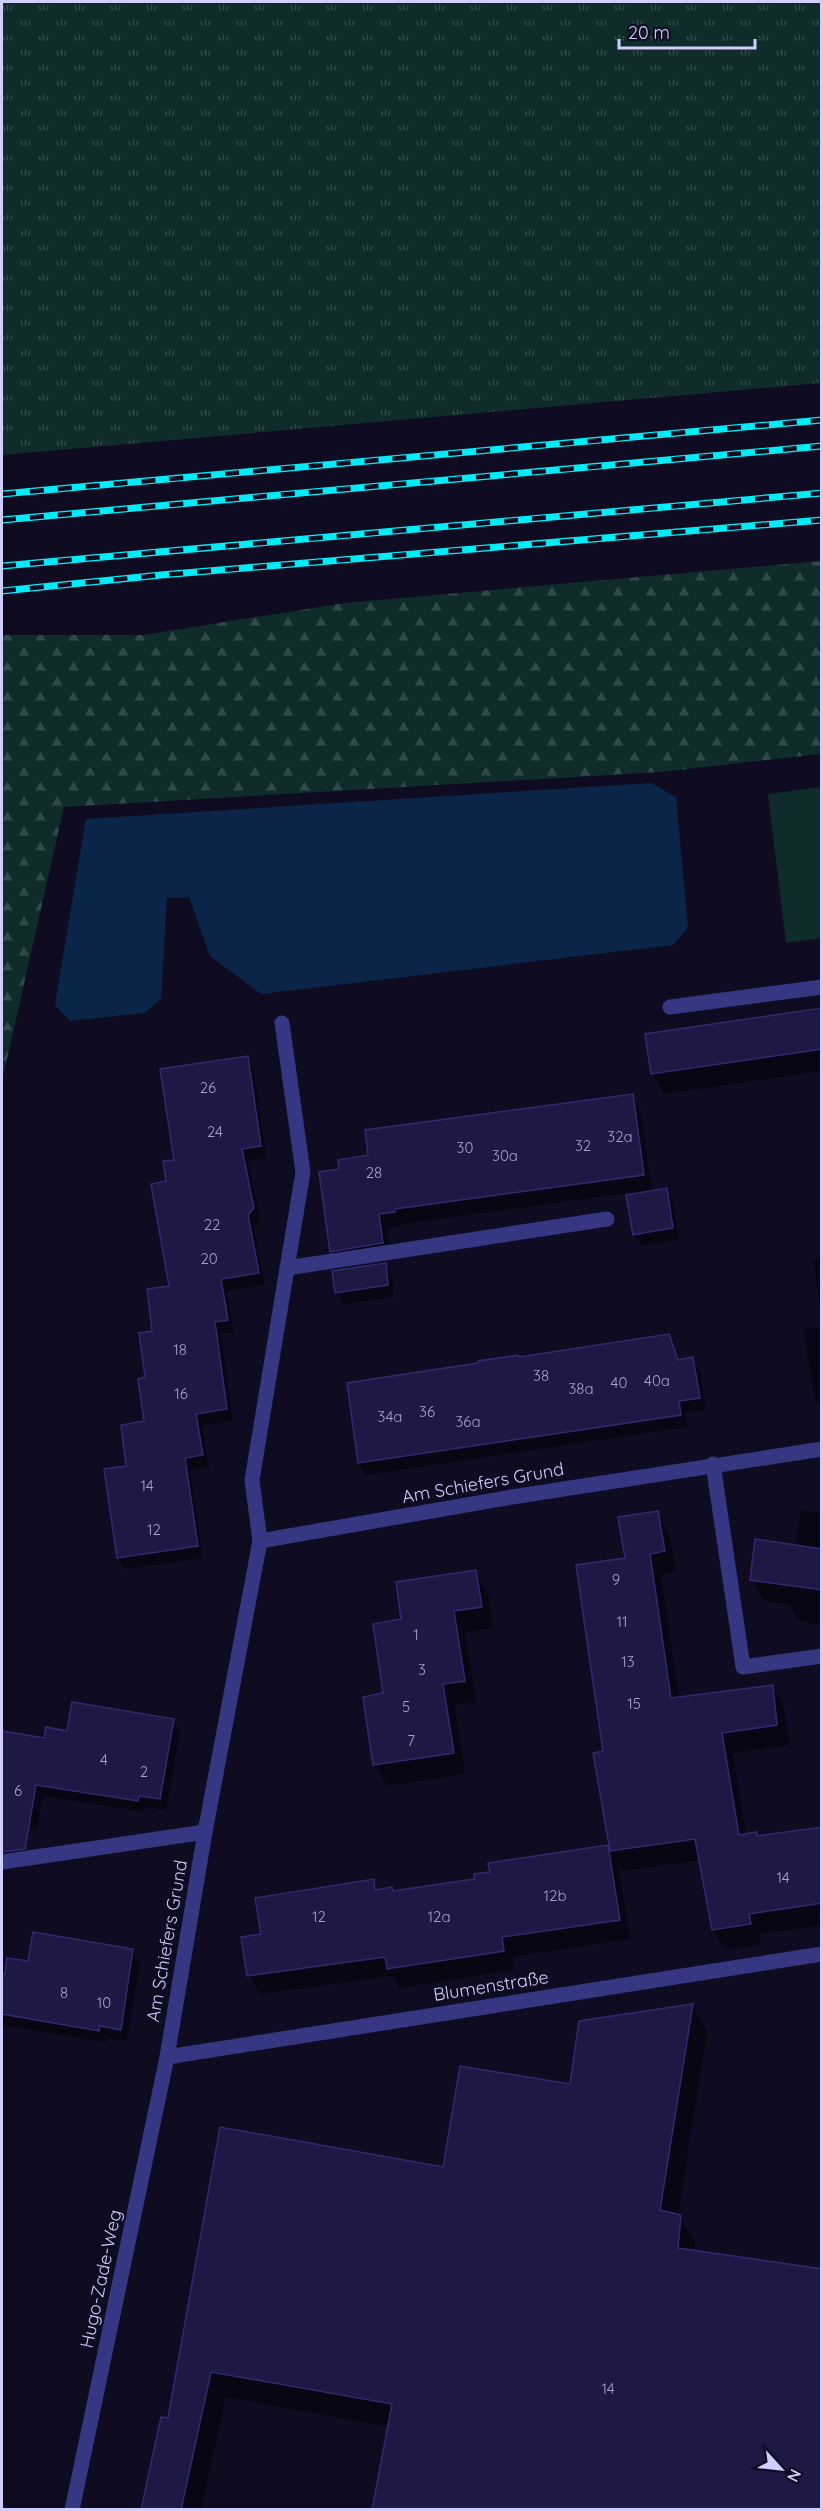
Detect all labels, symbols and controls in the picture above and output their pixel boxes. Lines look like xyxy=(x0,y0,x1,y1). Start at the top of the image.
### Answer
scale bar xyxy=(619,12,756,50)
text: 20 m xyxy=(628,21,670,44)
house number: 26 xyxy=(200,1078,216,1097)
house number: 24 xyxy=(207,1122,223,1141)
house number: 32a xyxy=(607,1127,633,1146)
house number: 32 xyxy=(575,1136,591,1155)
house number: 30 xyxy=(457,1138,473,1157)
house number: 30a xyxy=(492,1146,518,1165)
house number: 28 xyxy=(366,1163,382,1182)
house number: 22 xyxy=(204,1215,220,1234)
house number: 20 xyxy=(200,1249,218,1268)
house number: 18 xyxy=(173,1340,187,1359)
house number: 38 xyxy=(533,1366,549,1385)
house number: 40a xyxy=(644,1371,670,1390)
house number: 40 xyxy=(611,1373,627,1392)
house number: 38a xyxy=(568,1379,594,1398)
house number: 16 xyxy=(174,1384,188,1403)
house number: 36 xyxy=(419,1402,435,1421)
house number: 34a xyxy=(378,1407,402,1426)
house number: 36a xyxy=(455,1412,481,1431)
street label: Am Schiefers Grund xyxy=(400,1457,566,1508)
house number: 14 xyxy=(140,1476,154,1495)
house number: 12 xyxy=(147,1520,161,1539)
house number: 9 xyxy=(612,1570,620,1589)
house number: 11 xyxy=(616,1612,628,1631)
house number: 1 xyxy=(413,1625,419,1644)
house number: 13 xyxy=(621,1652,635,1671)
house number: 3 xyxy=(418,1660,426,1679)
house number: 15 xyxy=(627,1694,641,1713)
house number: 5 xyxy=(402,1697,410,1716)
house number: 7 xyxy=(407,1731,415,1750)
house number: 4 xyxy=(100,1750,108,1769)
house number: 2 xyxy=(140,1762,148,1781)
house number: 6 xyxy=(14,1781,22,1800)
street label: Am Schiefers Grund xyxy=(141,1858,192,2024)
house number: 14 xyxy=(776,1868,790,1887)
house number: 12b xyxy=(544,1886,566,1905)
house number: 12 xyxy=(312,1907,326,1926)
house number: 12a xyxy=(428,1907,450,1926)
street label: Blumenstraße xyxy=(432,1965,550,2006)
house number: 8 xyxy=(60,1983,68,2002)
house number: 10 xyxy=(97,1993,111,2012)
street label: Hugo-Zade-Weg xyxy=(75,2208,126,2350)
house number: 14 xyxy=(601,2379,615,2398)
north arrow xyxy=(751,2439,811,2499)
text: N xyxy=(783,2466,806,2486)

